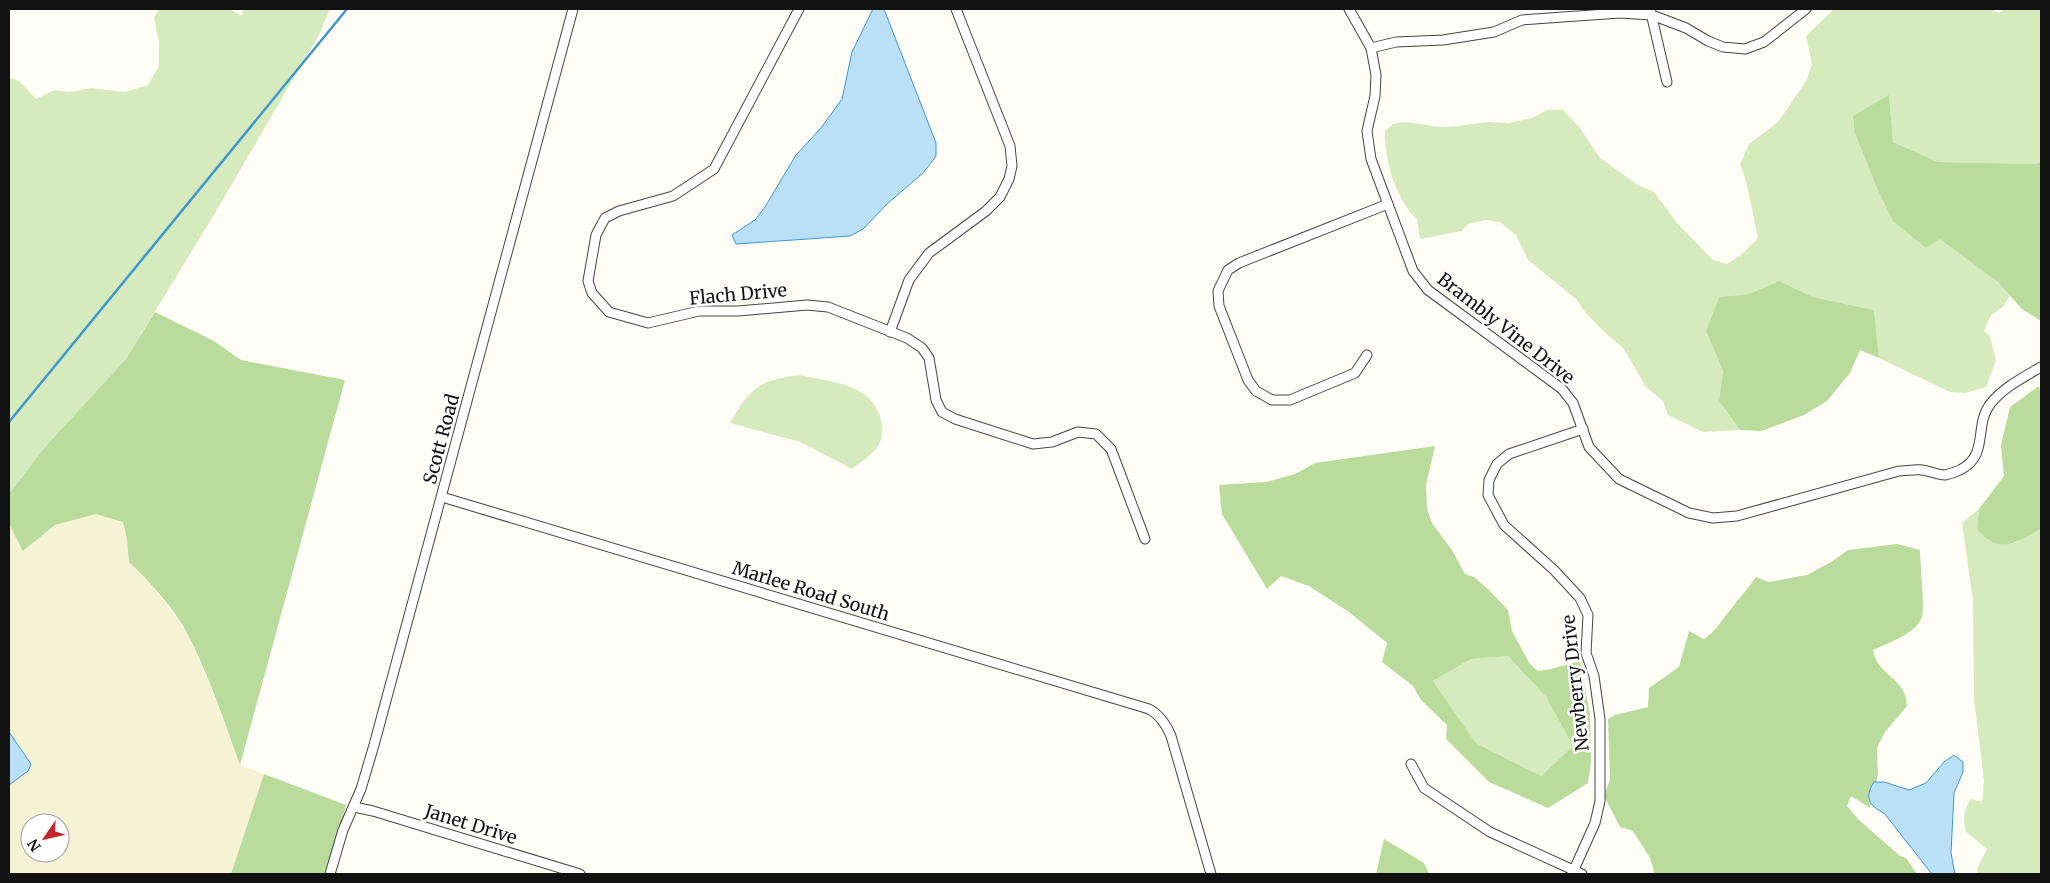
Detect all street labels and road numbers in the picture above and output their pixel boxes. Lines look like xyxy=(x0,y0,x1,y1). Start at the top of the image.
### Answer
street label: Brambly Vine Drive xyxy=(1433,267,1579,389)
street label: Flach Drive xyxy=(688,278,788,310)
street label: Scott Road xyxy=(418,391,464,487)
street label: Marlee Road South xyxy=(730,556,893,626)
street label: Newberry Drive xyxy=(1556,614,1594,752)
street label: Janet Drive xyxy=(421,799,520,849)

